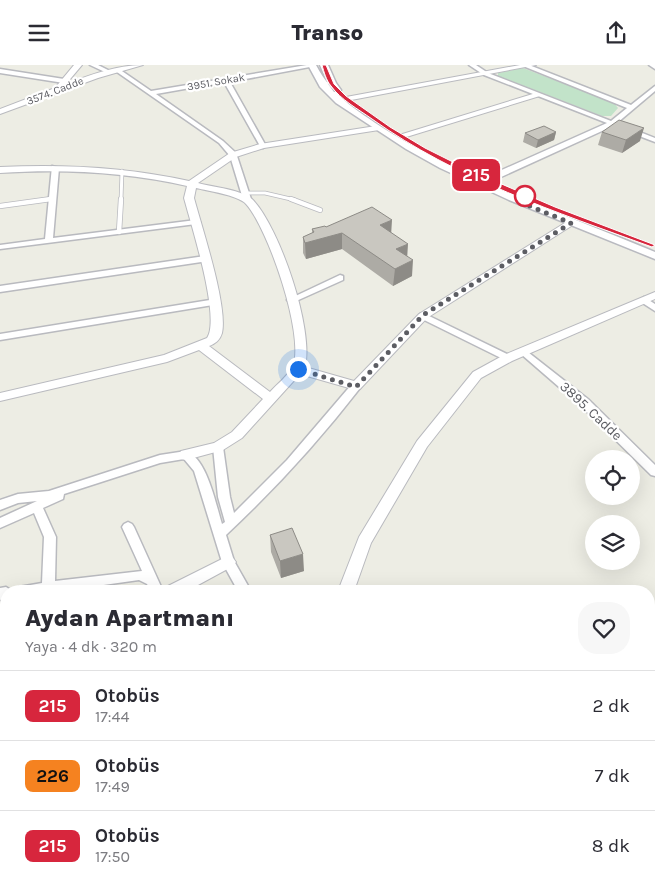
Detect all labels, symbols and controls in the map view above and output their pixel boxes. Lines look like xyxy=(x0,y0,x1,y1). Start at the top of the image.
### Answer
icon: menu xyxy=(25,19,53,47)
icon: share xyxy=(602,19,630,47)
text: Transo xyxy=(292,20,363,46)
street label: 3951. Sokak xyxy=(186,71,246,93)
street label: 3574. Cadde xyxy=(25,74,86,108)
line badge: 215 xyxy=(447,159,505,191)
text: 215 xyxy=(462,164,490,186)
unlabelled marker xyxy=(514,185,536,207)
your location xyxy=(286,357,311,382)
street label: 3895. Cadde xyxy=(556,378,626,444)
map controls xyxy=(585,450,640,570)
button: locate xyxy=(585,450,640,505)
button: layers xyxy=(585,515,640,570)
button: heart xyxy=(578,602,630,654)
text: Aydan Apartmanı xyxy=(25,604,234,632)
text: Yaya · 4 dk · 320 m xyxy=(25,637,157,656)
text: Otobüs xyxy=(95,685,160,707)
text: 215 xyxy=(39,695,66,717)
text: 2 dk xyxy=(593,695,630,717)
text: 17:44 xyxy=(95,707,129,726)
text: Otobüs xyxy=(95,755,160,777)
text: 226 xyxy=(36,765,69,787)
text: 7 dk xyxy=(595,765,630,787)
text: 17:49 xyxy=(95,777,130,796)
text: Otobüs xyxy=(95,825,160,847)
text: 215 xyxy=(39,835,66,857)
text: 8 dk xyxy=(592,835,630,857)
text: 17:50 xyxy=(95,847,130,866)

